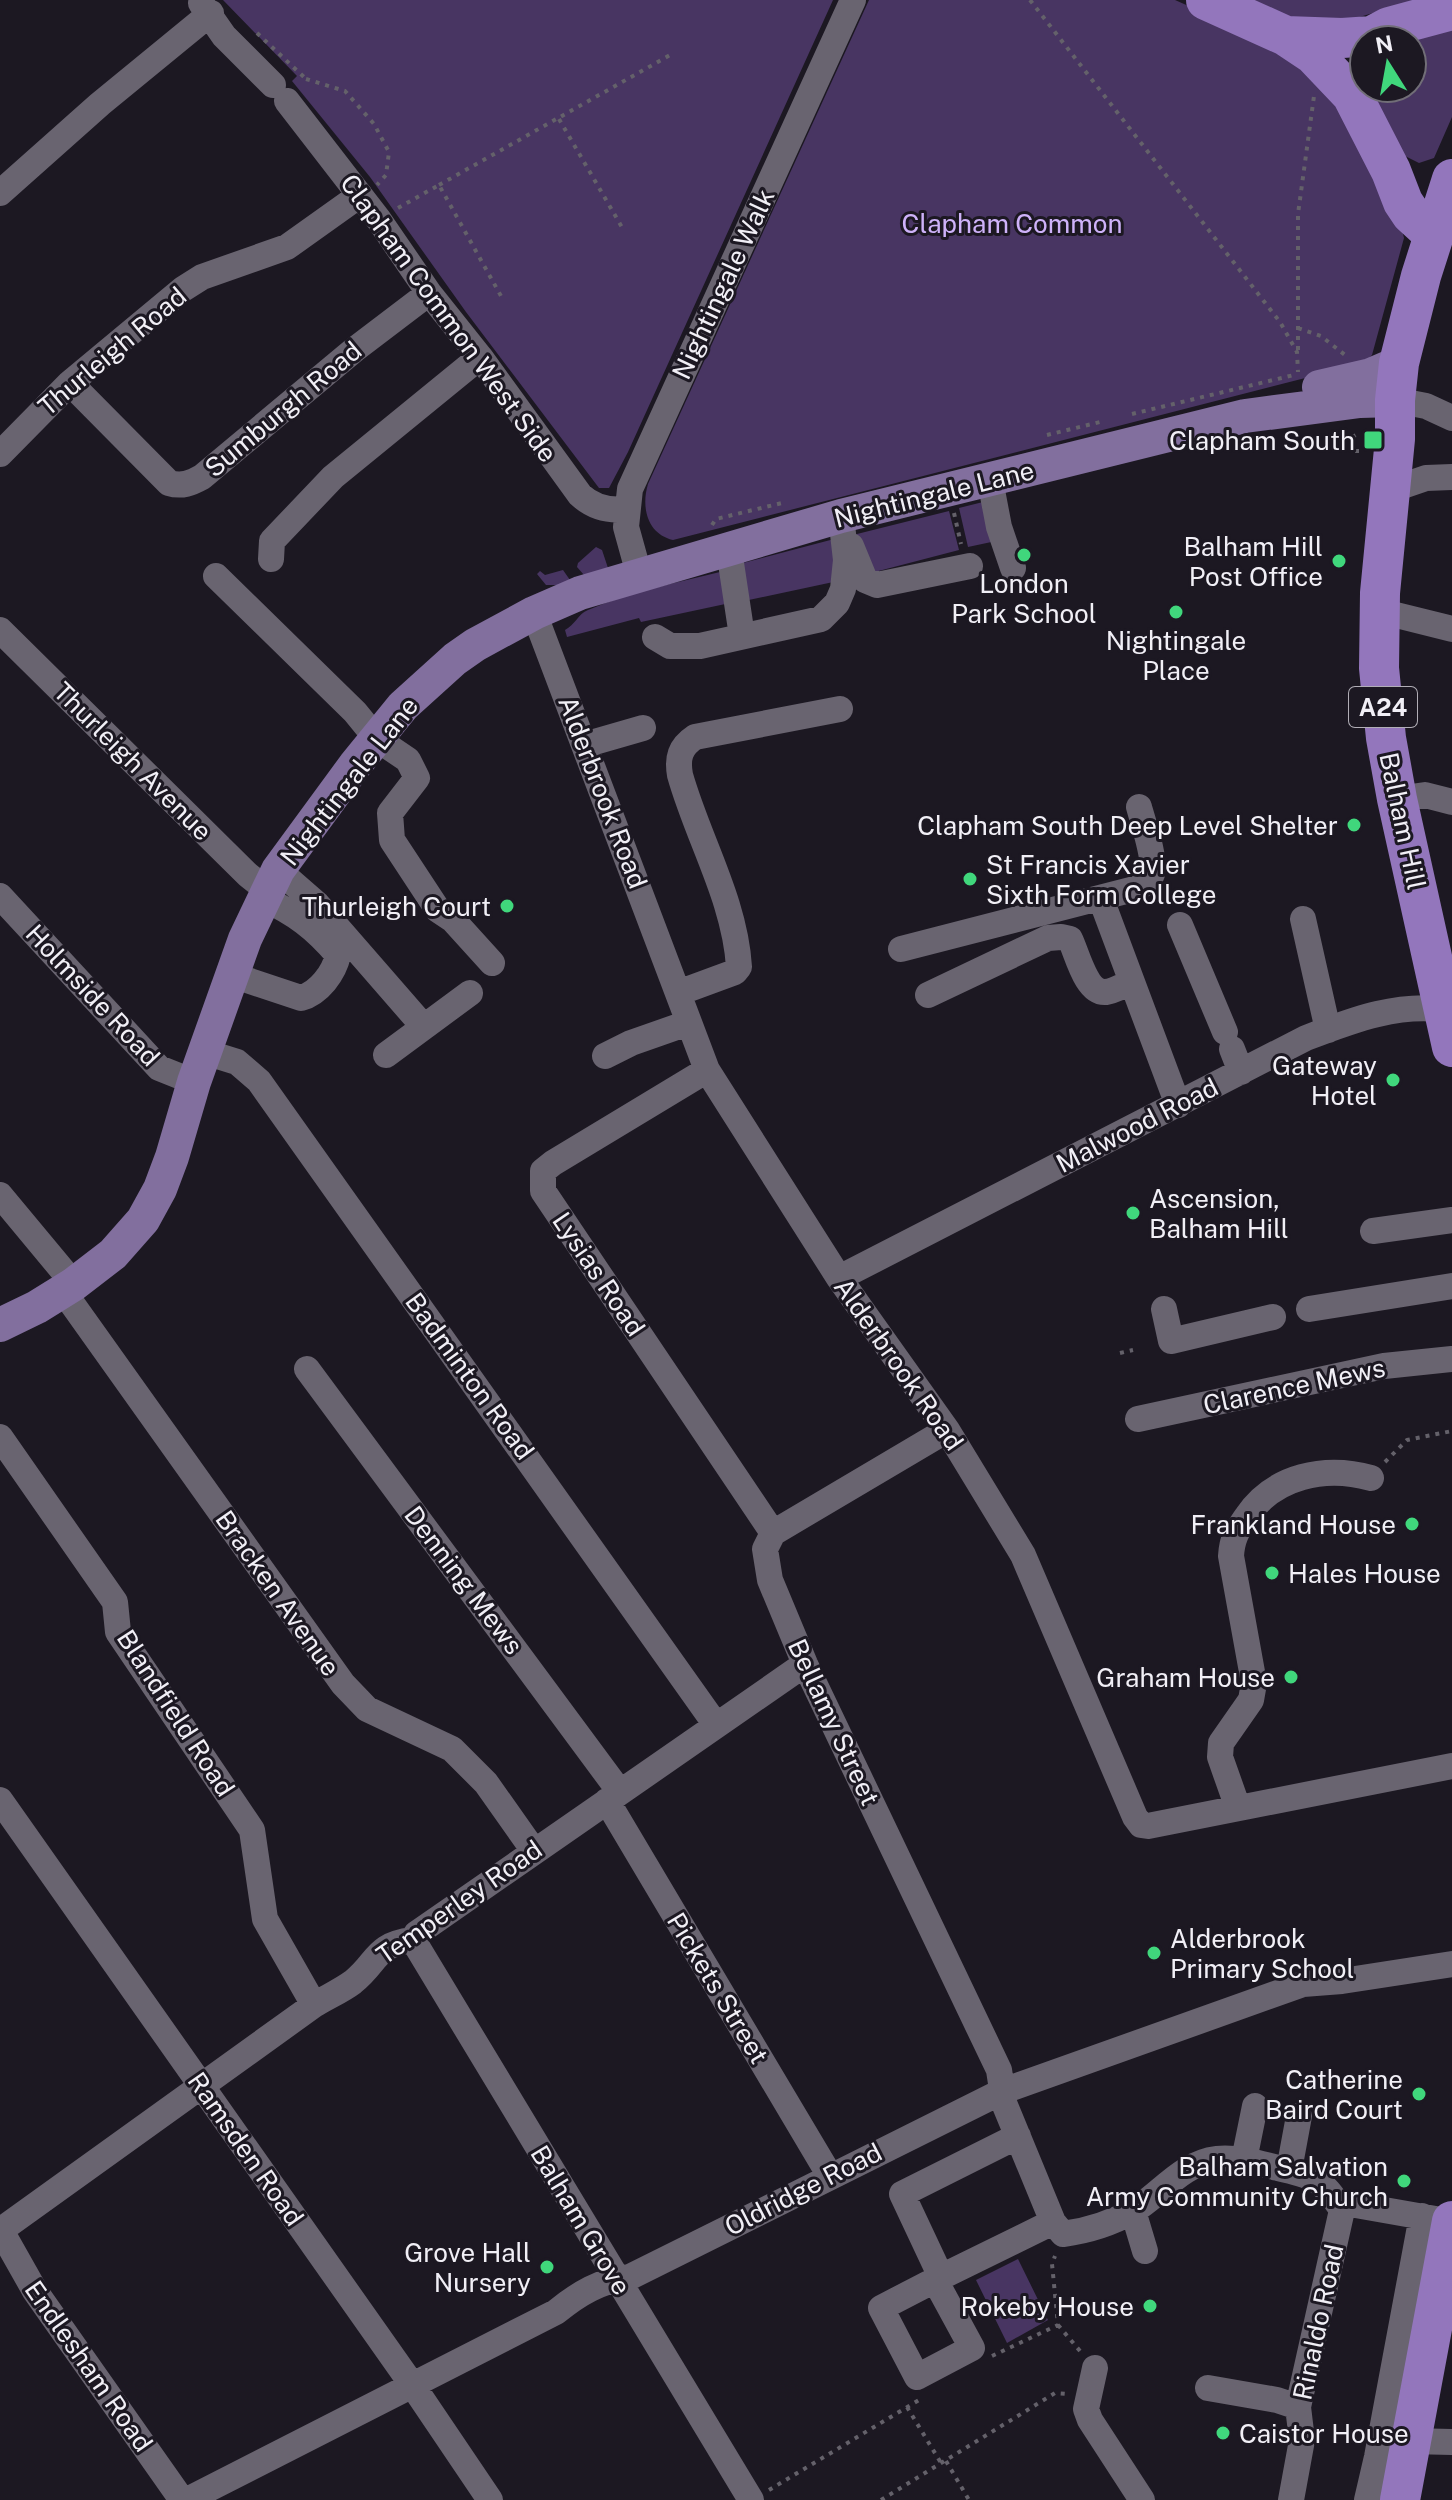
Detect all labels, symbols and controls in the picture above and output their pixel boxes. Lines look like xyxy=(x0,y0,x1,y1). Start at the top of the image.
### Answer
north arrow xyxy=(1348,24,1428,104)
text: N xyxy=(1373,30,1395,59)
street label: Clapham Common West Side xyxy=(334,168,564,468)
street label: Nightingale Walk xyxy=(665,184,781,384)
park label: Clapham Common xyxy=(902,208,1122,239)
street label: Thurleigh Road xyxy=(32,280,192,422)
street label: Sumburgh Road xyxy=(198,335,368,483)
place label: Clapham South xyxy=(1169,425,1355,456)
marker: Clapham South xyxy=(1362,429,1384,451)
street label: Nightingale Lane xyxy=(831,454,1037,534)
place label: Balham Hill Post Office xyxy=(1183,531,1323,592)
marker: London Park School xyxy=(1015,546,1033,564)
marker: Balham Hill Post Office xyxy=(1330,552,1348,570)
place label: London Park School xyxy=(951,568,1097,629)
marker: Nightingale Place xyxy=(1167,603,1185,621)
place label: Nightingale Place xyxy=(1106,625,1246,686)
street label: Thurleigh Avenue xyxy=(47,675,219,847)
road number: A24 xyxy=(1349,687,1417,727)
street label: Nightingale Lane xyxy=(274,691,424,871)
street label: Alderbrook Road xyxy=(552,691,654,893)
street label: Balham Hill xyxy=(1373,750,1433,892)
place label: Clapham South Deep Level Shelter xyxy=(917,810,1338,841)
marker: Clapham South Deep Level Shelter xyxy=(1345,816,1363,834)
place label: St Francis Xavier Sixth Form College xyxy=(986,849,1216,910)
marker: St Francis Xavier Sixth Form College xyxy=(961,870,979,888)
place label: Thurleigh Court xyxy=(302,891,491,922)
marker: Thurleigh Court xyxy=(498,897,516,915)
street label: Holmside Road xyxy=(20,918,166,1072)
place label: Gateway Hotel xyxy=(1272,1050,1377,1111)
street label: Malwood Road xyxy=(1051,1071,1223,1179)
marker: Gateway Hotel xyxy=(1384,1071,1402,1089)
place label: Ascension, Balham Hill xyxy=(1149,1183,1289,1244)
marker: Ascension, Balham Hill xyxy=(1124,1204,1142,1222)
street label: Lysias Road xyxy=(546,1206,652,1342)
street label: Alderbrook Road xyxy=(828,1272,970,1456)
street label: Badminton Road xyxy=(399,1287,541,1465)
street label: Clarence Mews xyxy=(1200,1352,1388,1420)
street label: Denning Mews xyxy=(398,1500,530,1660)
street label: Bracken Avenue xyxy=(209,1504,347,1682)
place label: Frankland House xyxy=(1191,1509,1396,1540)
marker: Frankland House xyxy=(1403,1515,1421,1533)
place label: Hales House xyxy=(1288,1558,1441,1589)
marker: Hales House xyxy=(1263,1564,1281,1582)
street label: Blandfield Road xyxy=(111,1624,241,1802)
street label: Bellamy Street xyxy=(782,1634,886,1810)
place label: Graham House xyxy=(1096,1662,1275,1693)
marker: Graham House xyxy=(1282,1668,1300,1686)
street label: Temperley Road xyxy=(370,1833,548,1971)
street label: Pickets Street xyxy=(661,1907,775,2069)
place label: Alderbrook Primary School xyxy=(1170,1923,1354,1984)
marker: Alderbrook Primary School xyxy=(1145,1944,1163,1962)
place label: Catherine Baird Court xyxy=(1265,2064,1403,2125)
street label: Ramsden Road xyxy=(182,2066,310,2232)
marker: Catherine Baird Court xyxy=(1410,2085,1428,2103)
street label: Oldridge Road xyxy=(719,2136,887,2242)
street label: Balham Grove xyxy=(524,2140,638,2300)
place label: Balham Salvation Army Community Church xyxy=(1086,2151,1388,2212)
marker: Balham Salvation Army Community Church xyxy=(1395,2172,1413,2190)
place label: Grove Hall Nursery xyxy=(404,2237,531,2298)
street label: Rinaldo Road xyxy=(1286,2241,1350,2403)
marker: Grove Hall Nursery xyxy=(538,2258,556,2276)
street label: Endlesham Road xyxy=(19,2275,159,2457)
place label: Rokeby House xyxy=(961,2291,1134,2322)
marker: Rokeby House xyxy=(1141,2297,1159,2315)
place label: Caistor House xyxy=(1239,2418,1409,2449)
marker: Caistor House xyxy=(1214,2424,1232,2442)

